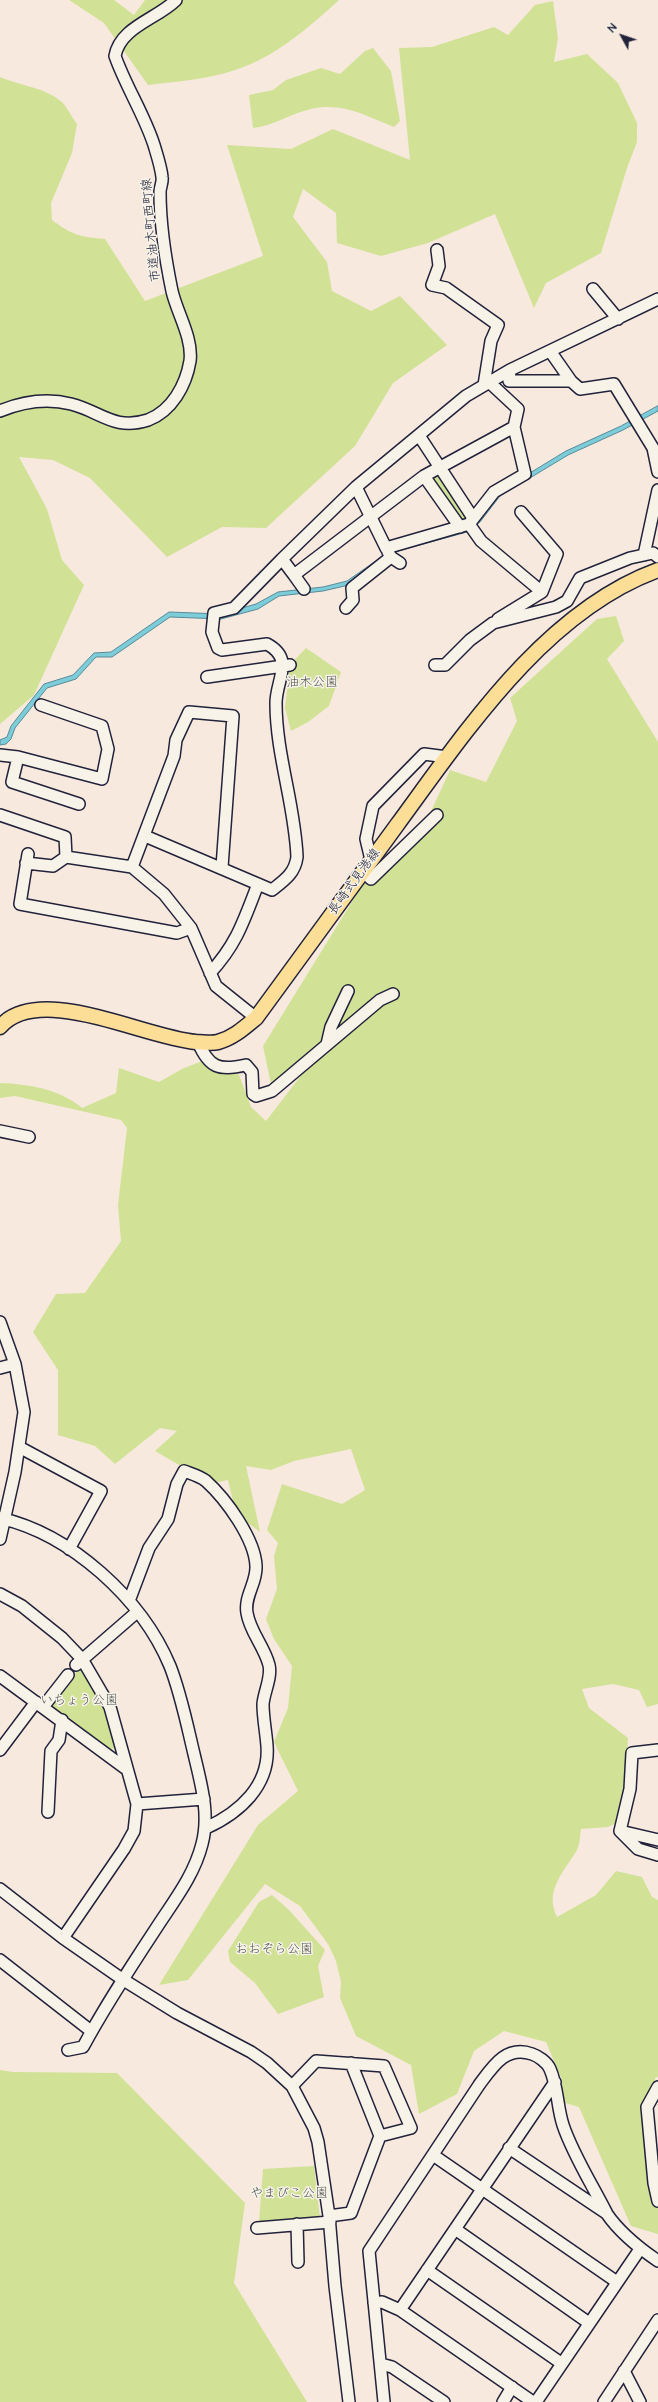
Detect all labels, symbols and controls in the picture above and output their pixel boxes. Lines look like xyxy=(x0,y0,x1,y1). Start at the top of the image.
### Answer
north arrow xyxy=(602,16,642,56)
text: N xyxy=(604,20,620,35)
street label: 市道油木町西町線 xyxy=(140,178,164,282)
park label: 油木公園 xyxy=(286,675,338,691)
street label: 長崎式見港線 xyxy=(326,846,384,918)
park label: いちょう公園 xyxy=(40,1693,118,1709)
park label: おおぞら公園 xyxy=(235,1942,313,1958)
park label: やまびこ公園 xyxy=(250,2186,328,2202)

